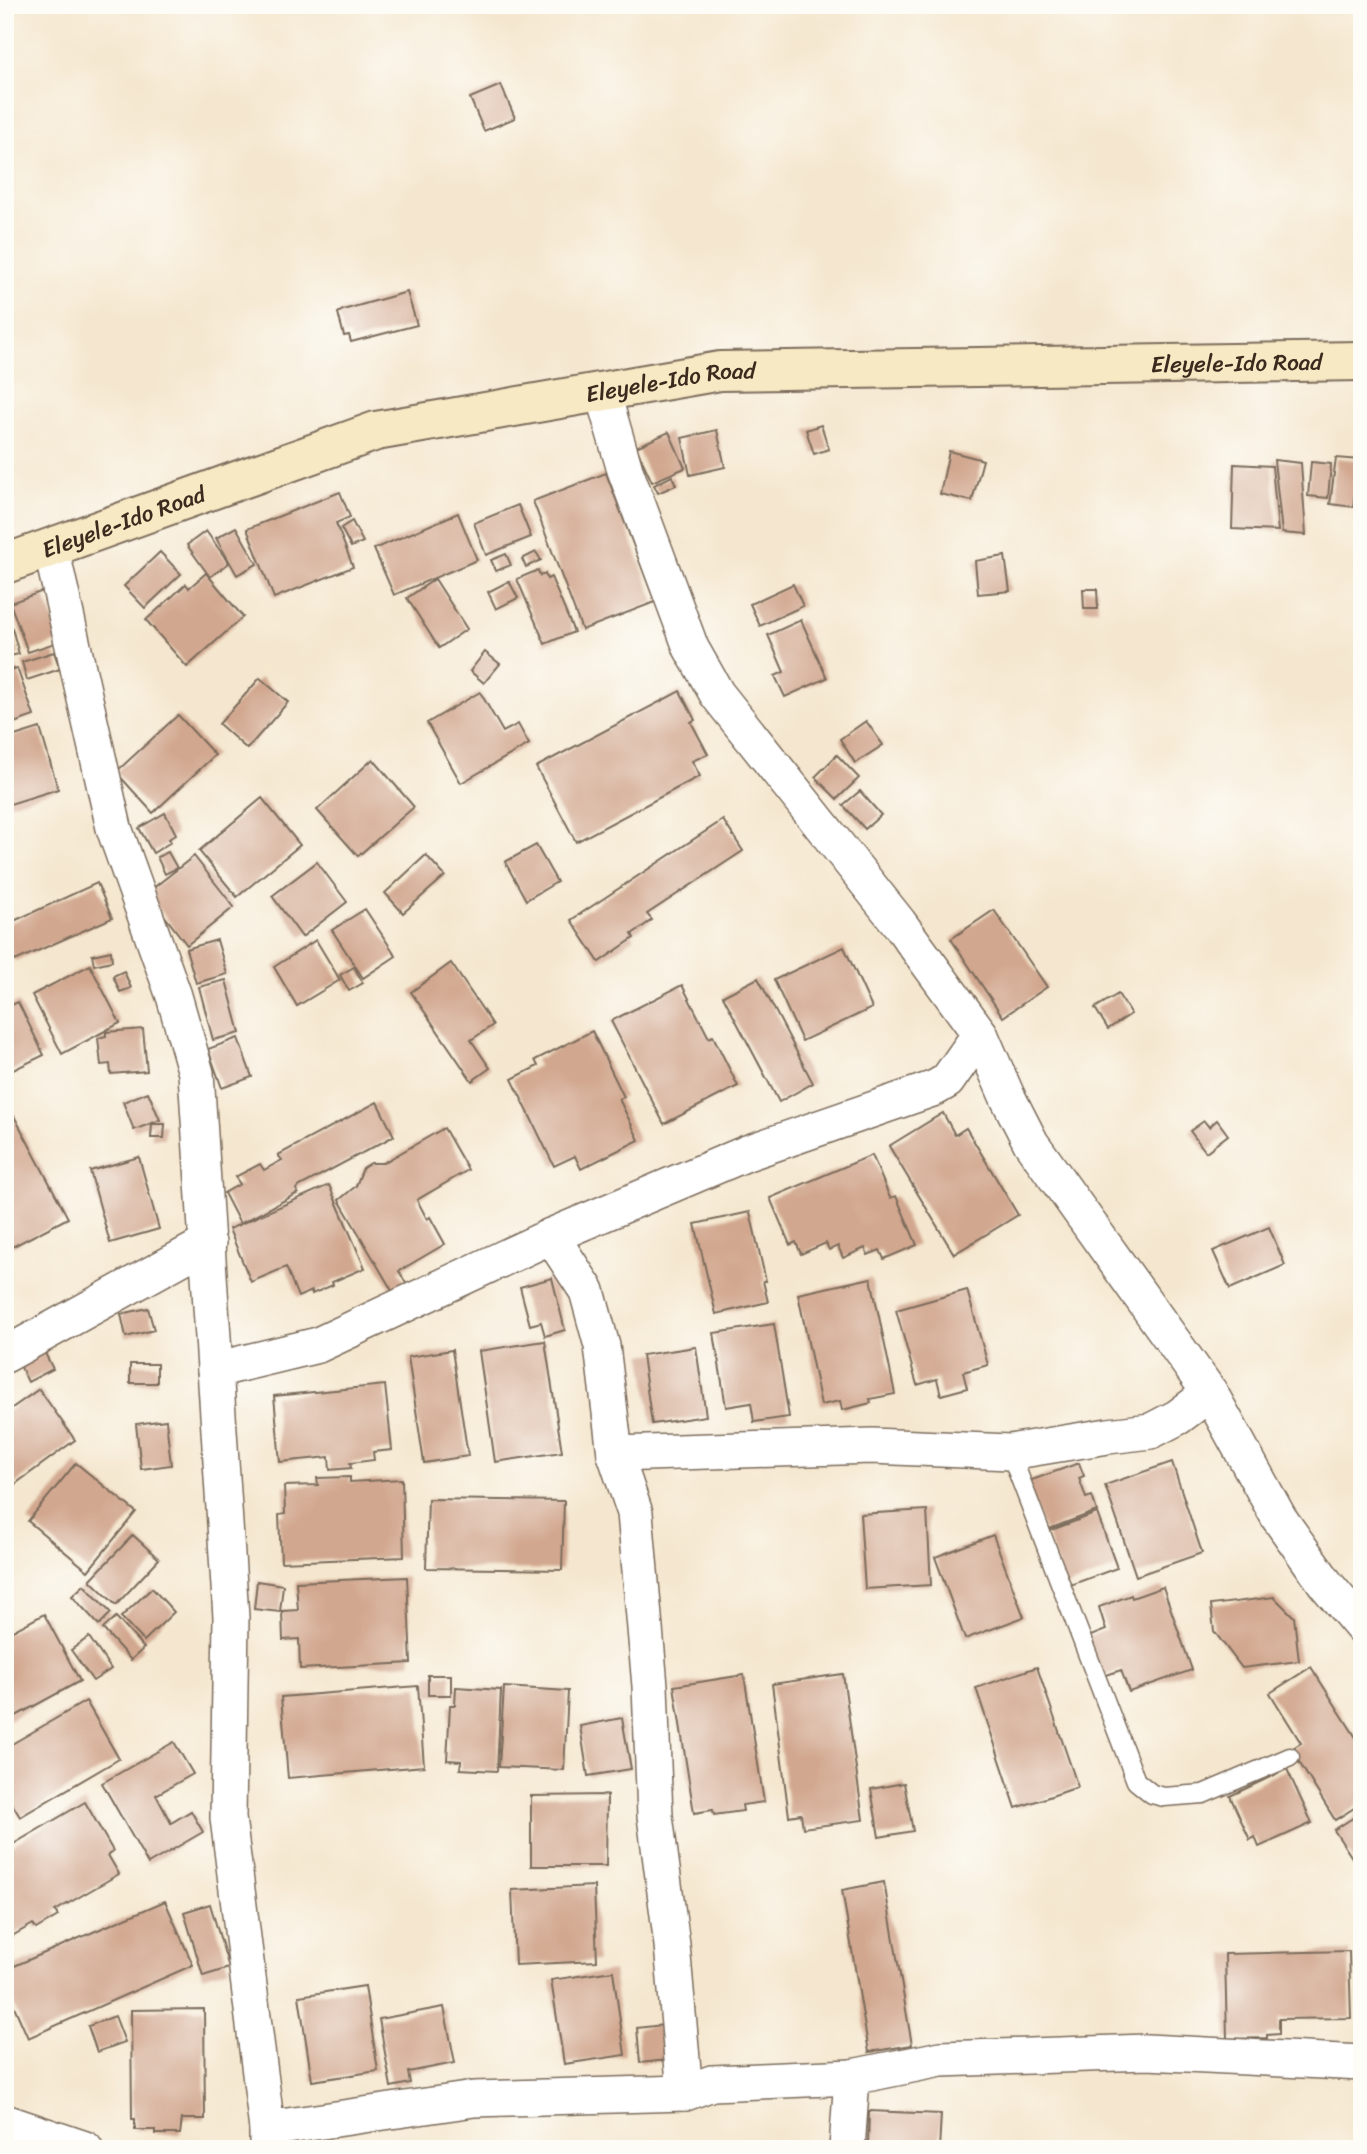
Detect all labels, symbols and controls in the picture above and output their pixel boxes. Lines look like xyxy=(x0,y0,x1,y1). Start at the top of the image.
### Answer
street label: Eleyele-Ido Road xyxy=(1151,341,1325,385)
street label: Eleyele-Ido Road xyxy=(582,350,758,415)
street label: Eleyele-Ido Road xyxy=(36,473,213,570)

